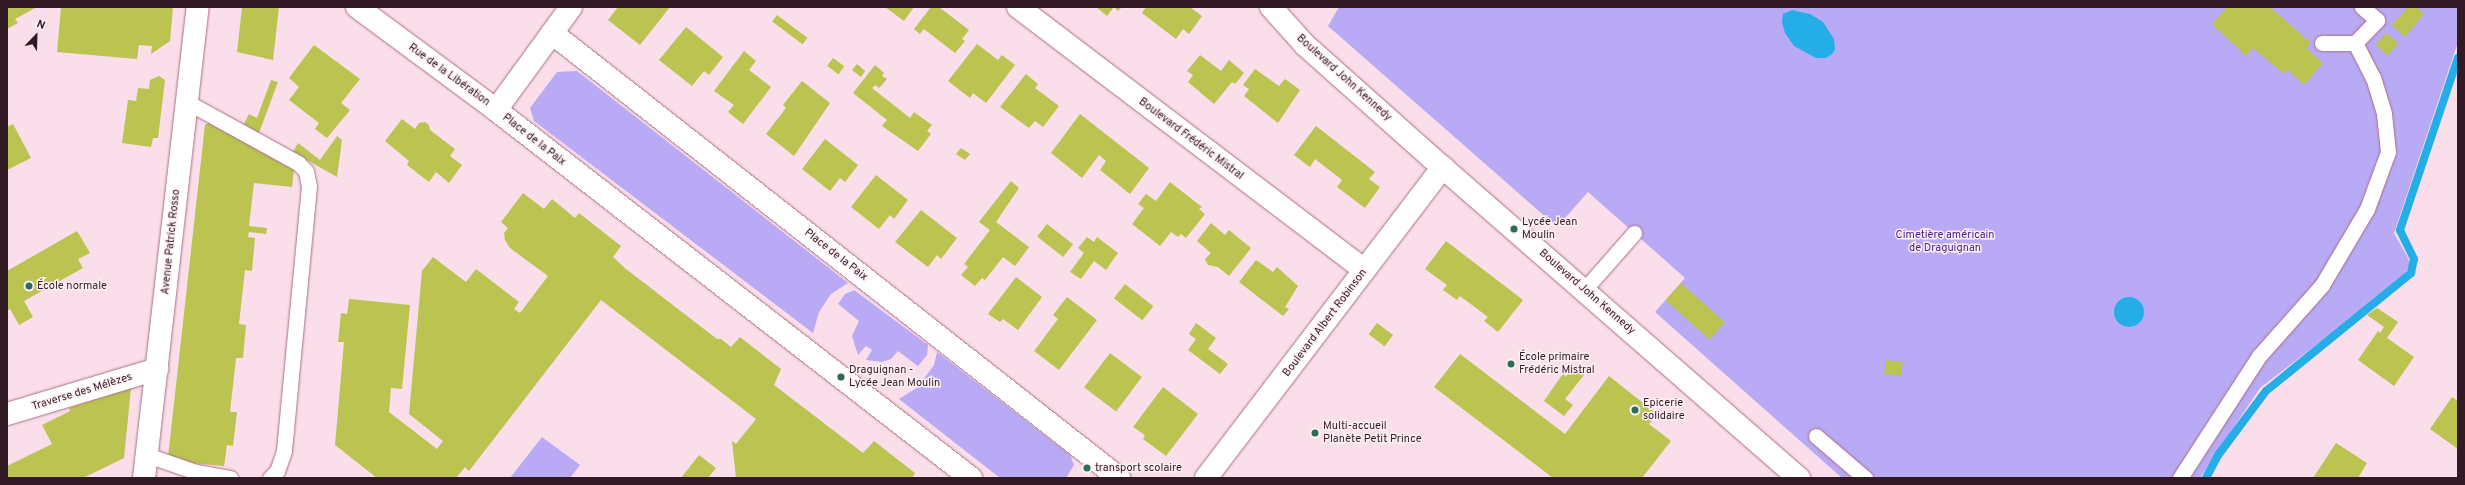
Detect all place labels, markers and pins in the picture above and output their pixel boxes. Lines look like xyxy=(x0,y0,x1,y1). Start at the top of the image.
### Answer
place label: Lycée Jean Moulin xyxy=(1522,216,1577,242)
marker: Lycée Jean Moulin xyxy=(1509,224,1519,234)
place label: École normale xyxy=(37,279,107,293)
marker: École normale xyxy=(24,281,34,291)
place label: École primaire Frédéric Mistral xyxy=(1519,351,1595,377)
marker: École primaire Frédéric Mistral xyxy=(1506,359,1516,369)
place label: Draguignan - Lycée Jean Moulin xyxy=(849,364,940,390)
marker: Draguignan - Lycée Jean Moulin xyxy=(836,372,846,382)
place label: Epicerie solidaire xyxy=(1643,397,1685,423)
marker: Epicerie solidaire xyxy=(1630,405,1640,415)
place label: Multi-accueil Planète Petit Prince xyxy=(1323,420,1422,446)
marker: Multi-accueil Planète Petit Prince xyxy=(1310,428,1320,438)
place label: transport scolaire xyxy=(1095,461,1182,475)
marker: transport scolaire xyxy=(1082,463,1092,473)

